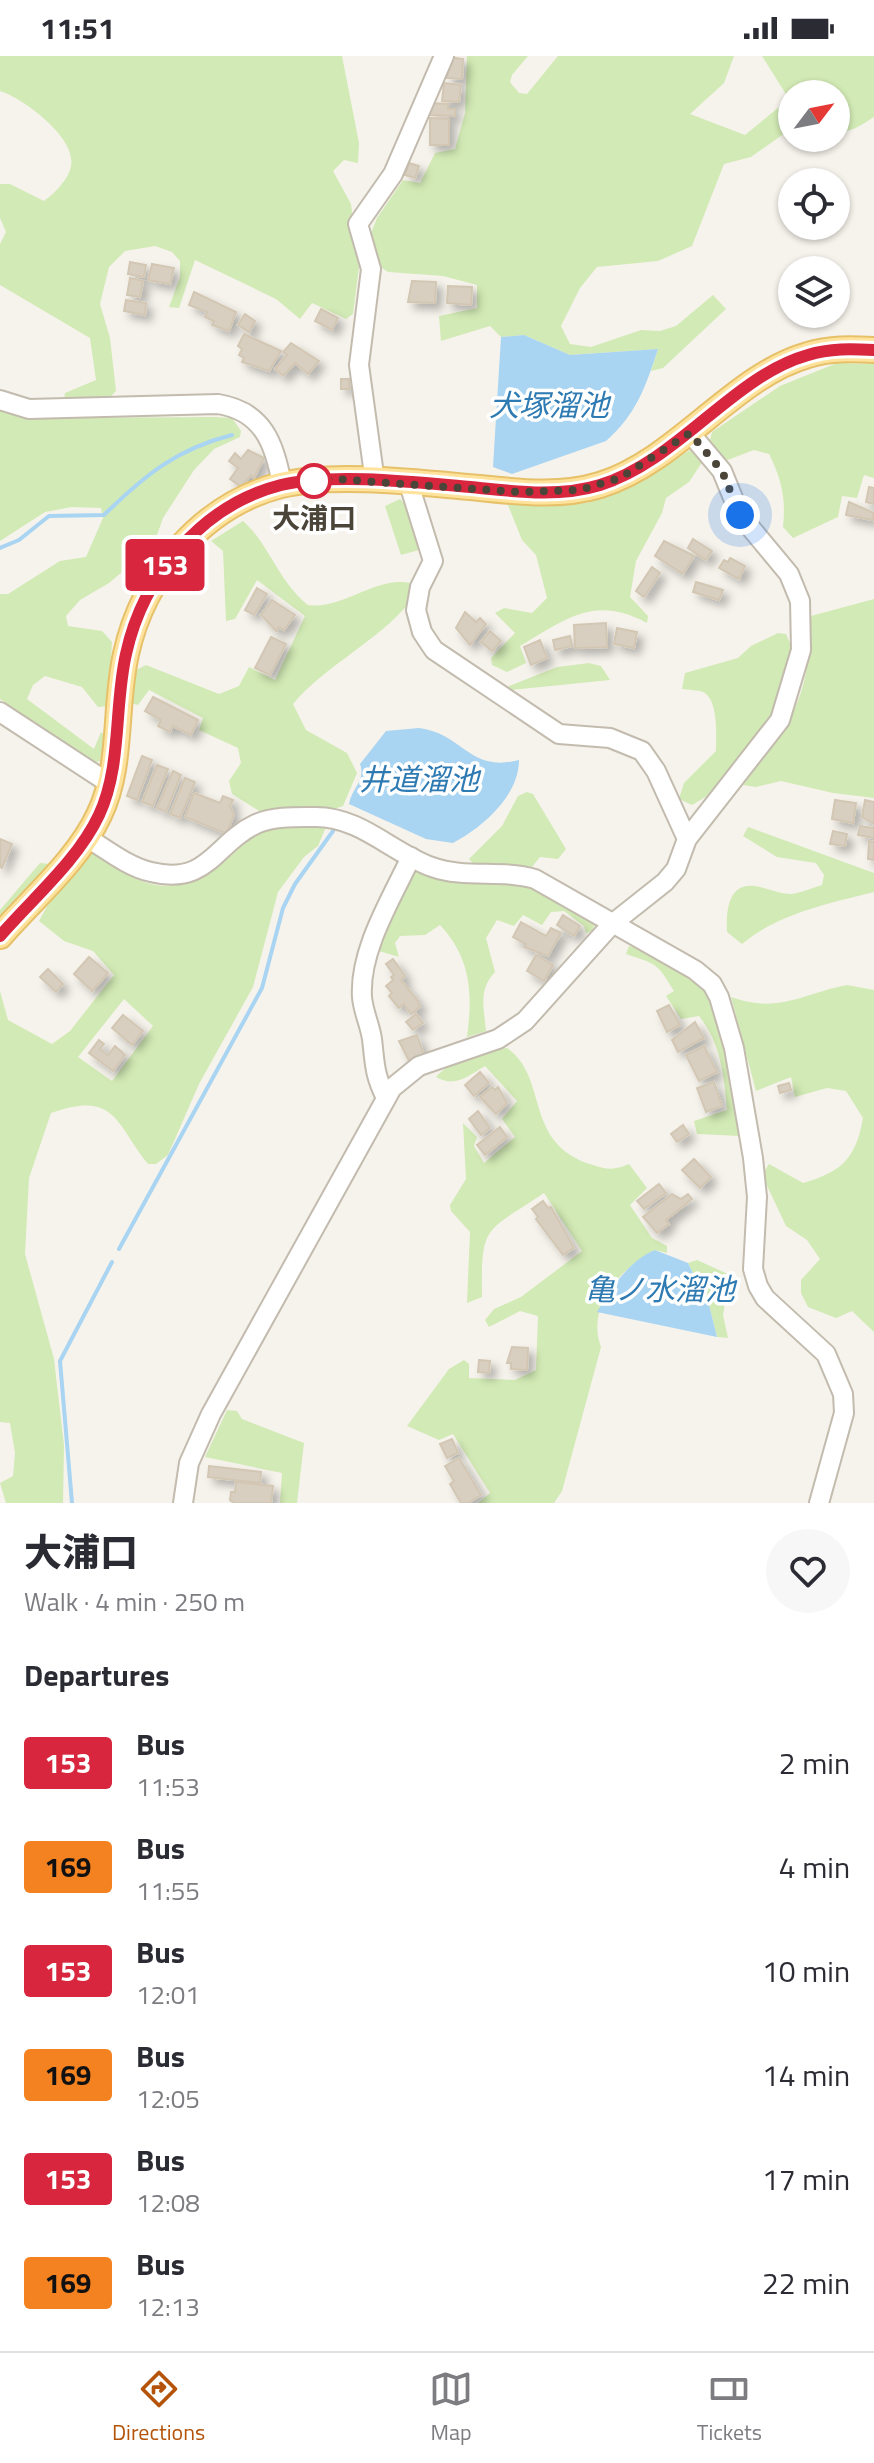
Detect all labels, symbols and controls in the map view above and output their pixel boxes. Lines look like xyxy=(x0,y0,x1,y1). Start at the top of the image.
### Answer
text: 11:51 xyxy=(40,5,115,51)
north arrow xyxy=(778,80,850,152)
map controls xyxy=(778,80,850,328)
button: locate xyxy=(778,168,850,240)
button: layers xyxy=(778,256,850,328)
water label: 犬塚溜池 xyxy=(489,382,612,428)
marker: 大浦口 xyxy=(297,464,331,498)
your location xyxy=(720,495,760,535)
place label: 大浦口 xyxy=(272,496,356,539)
line badge: 153 xyxy=(119,539,211,591)
text: 153 xyxy=(141,543,189,586)
water label: 井道溜池 xyxy=(359,756,482,802)
water label: 亀ノ水溜池 xyxy=(585,1266,738,1312)
text: 大浦口 xyxy=(24,1523,138,1581)
button: heart xyxy=(766,1529,850,1613)
text: Walk · 4 min · 250 m xyxy=(24,1582,245,1621)
text: Departures xyxy=(24,1652,169,1698)
text: Bus xyxy=(136,1721,185,1767)
text: 2 min xyxy=(779,1740,850,1786)
text: 153 xyxy=(44,1741,92,1784)
text: 11:53 xyxy=(136,1767,200,1806)
text: Bus xyxy=(136,1825,185,1871)
text: 4 min xyxy=(779,1844,850,1890)
text: 169 xyxy=(44,1845,92,1888)
text: 11:55 xyxy=(136,1871,200,1910)
text: Bus xyxy=(136,1929,185,1975)
text: 10 min xyxy=(762,1948,850,1994)
text: 153 xyxy=(44,1949,92,1992)
text: 12:01 xyxy=(136,1975,200,2014)
text: Bus xyxy=(136,2033,185,2079)
text: 14 min xyxy=(762,2052,850,2098)
text: 169 xyxy=(44,2053,92,2096)
text: 12:05 xyxy=(136,2079,200,2118)
text: Bus xyxy=(136,2137,185,2183)
text: 17 min xyxy=(762,2156,850,2202)
text: 153 xyxy=(44,2157,92,2200)
text: 12:08 xyxy=(136,2183,200,2222)
text: Bus xyxy=(136,2241,185,2287)
text: 22 min xyxy=(762,2260,850,2306)
text: 169 xyxy=(44,2261,92,2304)
text: 12:13 xyxy=(136,2287,200,2326)
tab: Directions xyxy=(112,2367,205,2449)
tab: Map xyxy=(429,2367,473,2449)
tab: Tickets xyxy=(697,2367,762,2449)

